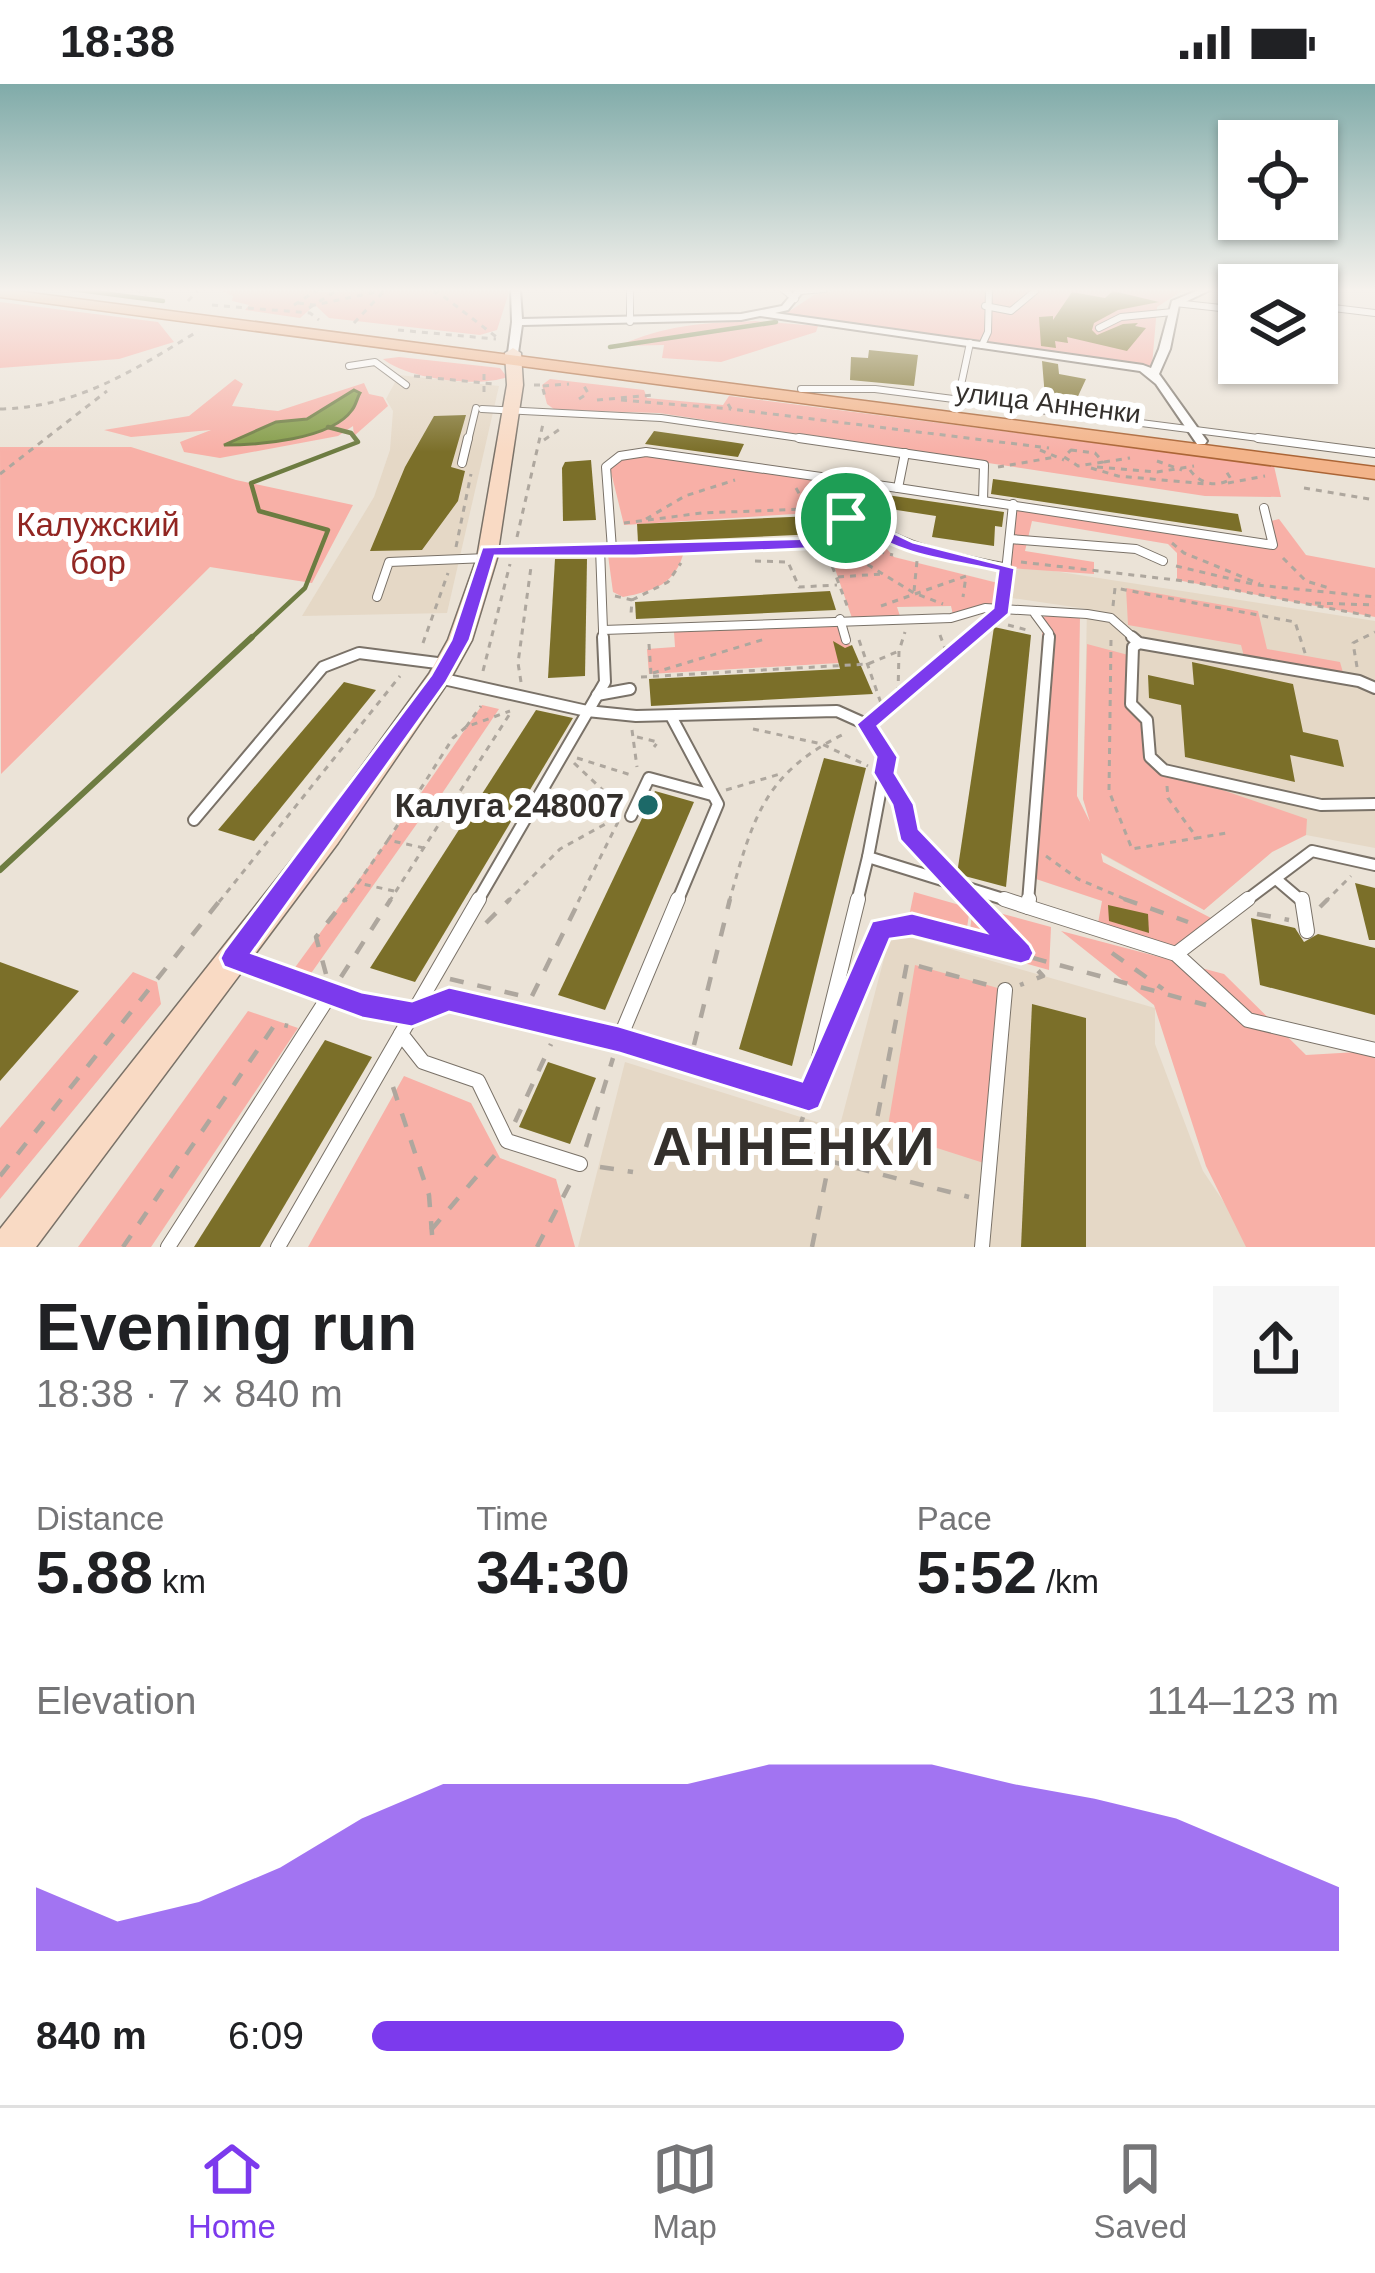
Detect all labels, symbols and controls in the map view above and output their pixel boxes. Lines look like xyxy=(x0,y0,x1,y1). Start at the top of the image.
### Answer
text: 18:38 xyxy=(60,16,175,67)
map controls xyxy=(1218,120,1338,384)
button: locate xyxy=(1218,120,1338,240)
button: layers xyxy=(1218,264,1338,384)
street label: улица Анненки xyxy=(954,377,1142,429)
pin xyxy=(795,467,897,569)
icon: arrive xyxy=(813,485,879,551)
park label: Калужский бор xyxy=(16,506,180,581)
place label: Калуга 248007 xyxy=(395,787,624,824)
marker: Калуга 248007 xyxy=(635,792,661,818)
district label: АННЕНКИ xyxy=(653,1116,937,1176)
button: share xyxy=(1213,1286,1339,1412)
text: Evening run xyxy=(36,1290,417,1364)
text: 18:38 · 7 × 840 m xyxy=(36,1372,343,1415)
text: Distance xyxy=(36,1500,164,1537)
text: Time xyxy=(476,1500,548,1537)
text: Pace xyxy=(917,1500,992,1537)
text: 5.88 xyxy=(36,1539,153,1606)
text: 34:30 xyxy=(476,1539,630,1606)
text: 5:52 xyxy=(917,1539,1037,1606)
text: km xyxy=(153,1563,206,1600)
text: /km xyxy=(1037,1563,1099,1600)
text: Elevation xyxy=(36,1679,196,1722)
text: 114–123 m xyxy=(1147,1679,1339,1722)
text: 840 m xyxy=(36,2014,147,2057)
text: 6:09 xyxy=(228,2014,304,2057)
tab: Home xyxy=(188,2136,276,2246)
tab: Map xyxy=(652,2136,718,2246)
tab: Saved xyxy=(1094,2136,1187,2246)

